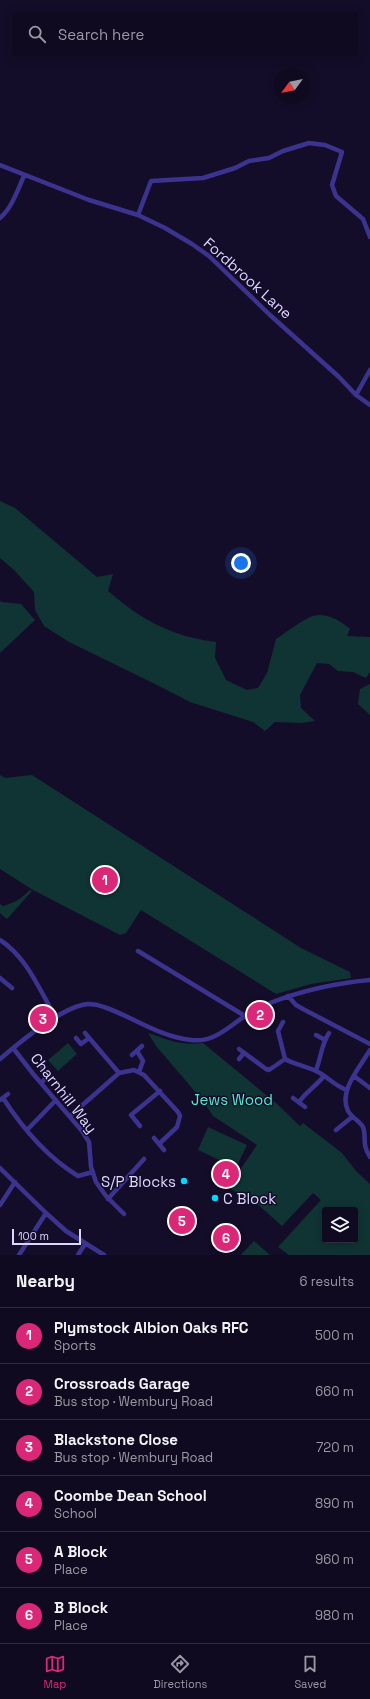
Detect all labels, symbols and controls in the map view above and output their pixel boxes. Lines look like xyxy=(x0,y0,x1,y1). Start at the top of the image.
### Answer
search box xyxy=(12,12,358,56)
icon: search xyxy=(26,23,48,45)
text: Search here xyxy=(58,25,144,44)
north arrow xyxy=(274,68,310,104)
street label: Fordbrook Lane xyxy=(200,233,296,323)
your location xyxy=(231,553,251,573)
pin: 1 xyxy=(92,865,118,895)
pin: 2 xyxy=(247,1000,273,1030)
pin: 3 xyxy=(30,1004,56,1034)
street label: Charnhill Way xyxy=(27,1049,101,1137)
park label: Jews Wood xyxy=(191,1090,273,1109)
pin: 4 xyxy=(213,1159,239,1189)
place label: S/P Blocks xyxy=(101,1172,176,1191)
marker: S/P Blocks xyxy=(179,1176,189,1186)
place label: C Block xyxy=(223,1189,276,1208)
marker: C Block xyxy=(210,1193,220,1203)
pin: 5 xyxy=(169,1206,195,1236)
map controls xyxy=(322,1207,358,1243)
button: layers xyxy=(322,1207,358,1243)
pin: 6 xyxy=(213,1223,239,1253)
scale bar xyxy=(12,1227,81,1246)
text: 100 m xyxy=(18,1229,49,1243)
text: Nearby xyxy=(16,1270,75,1292)
text: 6 results xyxy=(300,1273,354,1290)
text: Plymstock Albion Oaks RFC xyxy=(54,1318,249,1337)
text: 1 xyxy=(26,1327,32,1344)
text: 500 m xyxy=(315,1327,354,1344)
text: Sports xyxy=(54,1337,96,1354)
text: Crossroads Garage xyxy=(54,1374,190,1393)
text: 2 xyxy=(25,1383,33,1400)
text: 660 m xyxy=(315,1383,354,1400)
text: Bus stop · Wembury Road xyxy=(54,1393,213,1410)
text: Blackstone Close xyxy=(54,1430,178,1449)
text: 3 xyxy=(25,1439,33,1456)
text: 720 m xyxy=(316,1439,354,1456)
text: Bus stop · Wembury Road xyxy=(54,1449,213,1466)
text: Coombe Dean School xyxy=(54,1486,207,1505)
text: 4 xyxy=(25,1495,33,1512)
text: 890 m xyxy=(315,1495,354,1512)
text: School xyxy=(54,1505,97,1522)
text: A Block xyxy=(54,1542,108,1561)
text: 5 xyxy=(25,1551,33,1568)
text: 960 m xyxy=(315,1551,354,1568)
text: Place xyxy=(54,1561,88,1578)
text: B Block xyxy=(54,1598,108,1617)
text: 6 xyxy=(25,1607,33,1624)
text: 980 m xyxy=(315,1607,354,1624)
text: Place xyxy=(54,1617,88,1634)
tab: Map xyxy=(44,1653,66,1691)
tab: Directions xyxy=(153,1653,207,1691)
tab: Saved xyxy=(294,1653,326,1691)

